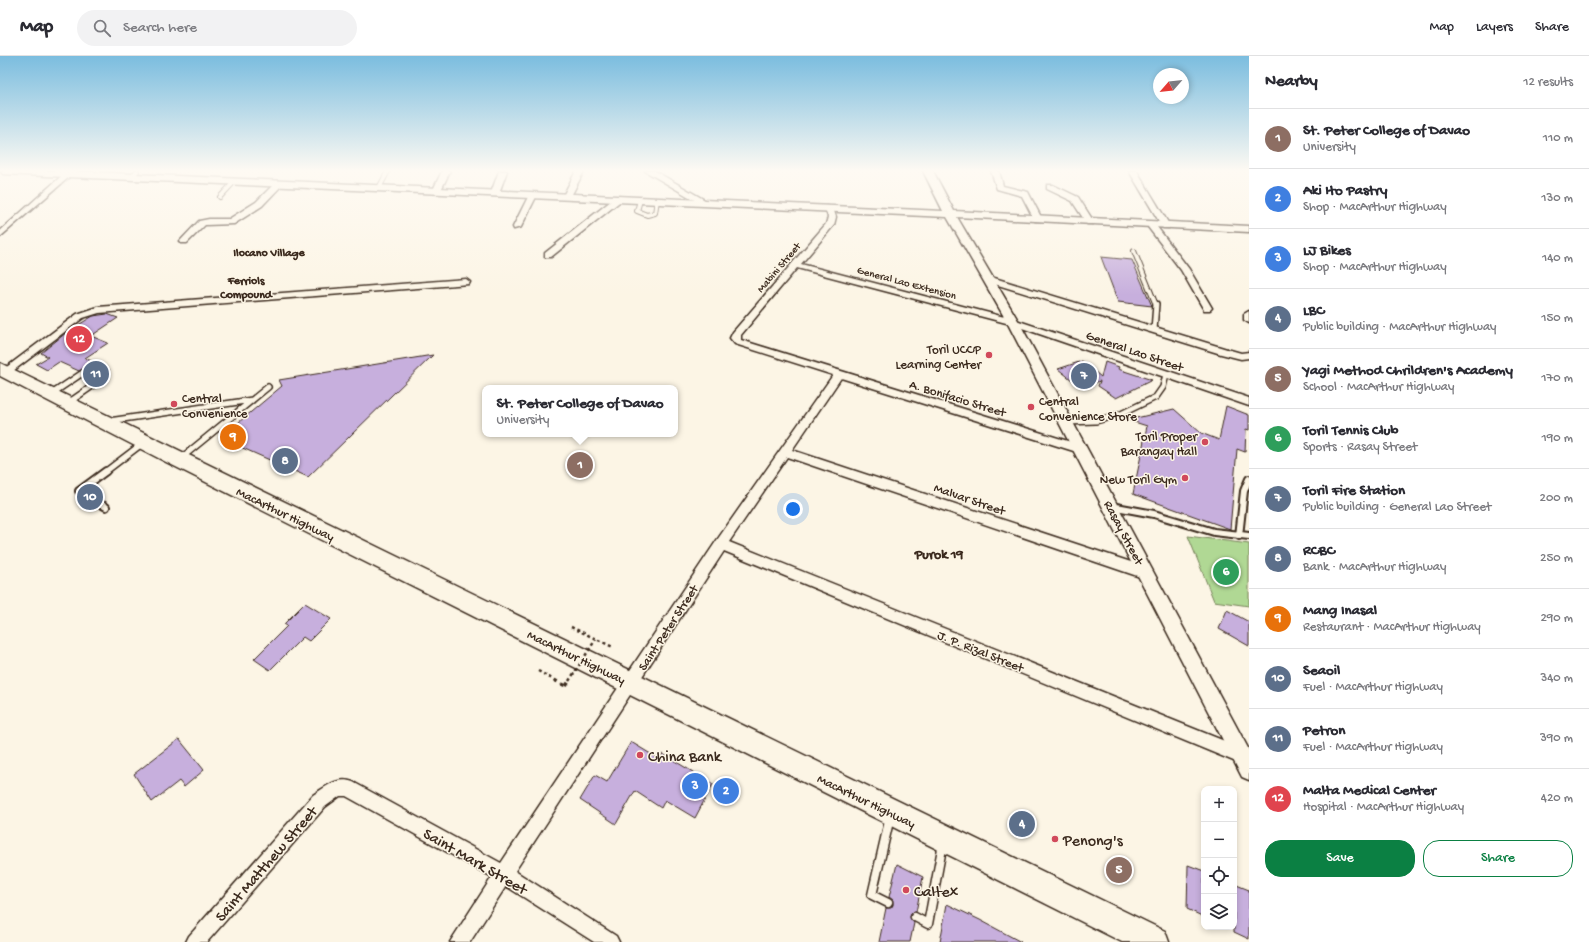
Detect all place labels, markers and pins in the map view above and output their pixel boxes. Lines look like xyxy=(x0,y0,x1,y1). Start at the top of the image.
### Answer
pin: 12 xyxy=(66,324,92,354)
place label: Toril UCCP Learning Center xyxy=(896,343,982,373)
marker: Toril UCCP Learning Center xyxy=(984,350,994,360)
pin: 11 xyxy=(83,359,109,389)
pin: 7 xyxy=(1071,361,1097,391)
place label: Central Convenience xyxy=(182,392,248,422)
place label: Central Convenience Store xyxy=(1039,395,1137,425)
marker: Central Convenience xyxy=(169,399,179,409)
marker: Central Convenience Store xyxy=(1026,402,1036,412)
pin: 9 xyxy=(220,422,246,452)
place label: Toril Proper Barangay Hall xyxy=(1120,430,1198,460)
marker: Toril Proper Barangay Hall xyxy=(1200,437,1210,447)
pin: 8 xyxy=(272,446,298,476)
pin: 1 xyxy=(567,450,593,480)
place label: New Toril Gym xyxy=(1100,473,1177,488)
marker: New Toril Gym xyxy=(1180,473,1190,483)
pin: 10 xyxy=(77,482,103,512)
pin: 6 xyxy=(1213,557,1239,587)
place label: China Bank xyxy=(648,749,723,768)
marker: China Bank xyxy=(635,750,645,760)
pin: 3 xyxy=(682,771,708,801)
pin: 2 xyxy=(713,776,739,806)
pin: 4 xyxy=(1009,809,1035,839)
place label: Penong's xyxy=(1062,833,1124,852)
marker: Penong's xyxy=(1050,834,1060,844)
pin: 5 xyxy=(1106,855,1132,885)
place label: Caltex xyxy=(914,884,959,903)
marker: Caltex xyxy=(901,885,911,895)

